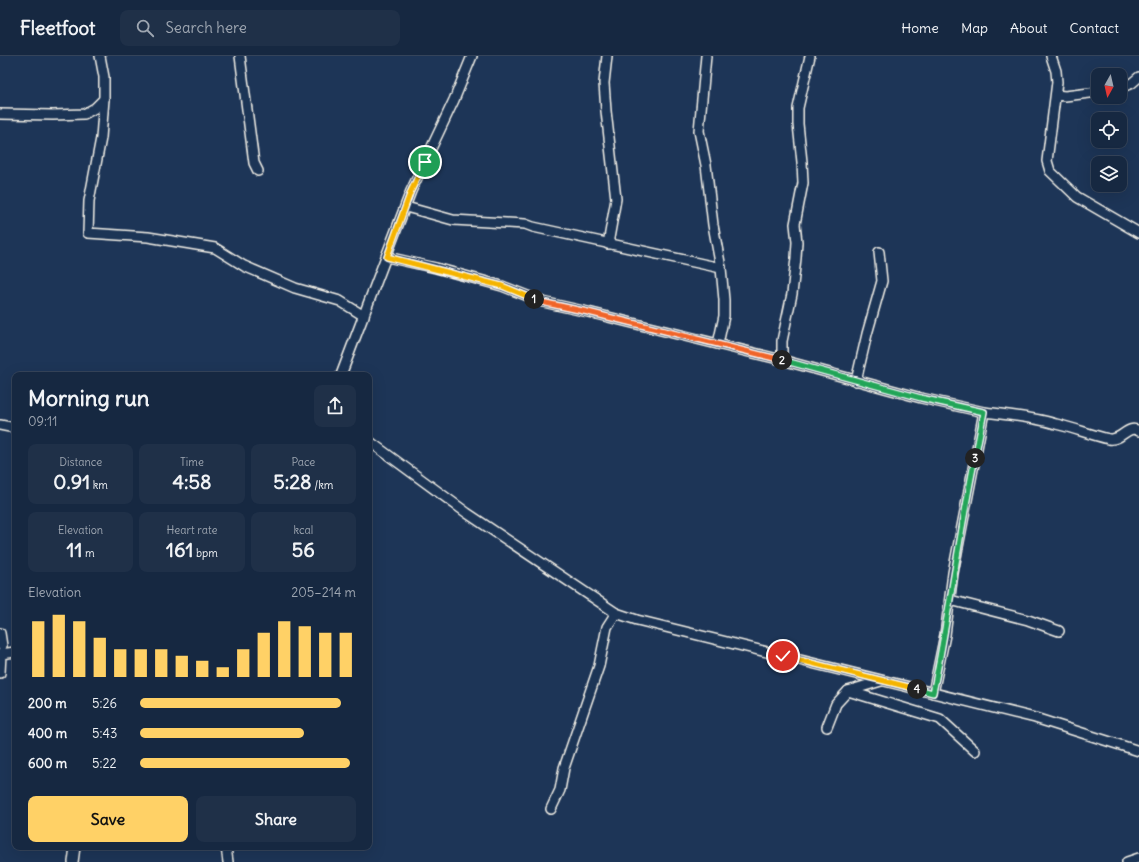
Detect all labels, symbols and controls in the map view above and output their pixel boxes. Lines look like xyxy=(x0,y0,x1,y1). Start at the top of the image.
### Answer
search box xyxy=(120,10,400,46)
text: Fleetfoot xyxy=(20,16,96,40)
icon: search xyxy=(134,17,156,39)
text: Search here xyxy=(166,18,247,37)
text: Home xyxy=(901,19,939,37)
text: Map xyxy=(961,19,988,37)
text: About xyxy=(1010,19,1048,37)
text: Contact xyxy=(1070,19,1119,37)
north arrow xyxy=(1091,68,1127,104)
map controls xyxy=(1091,68,1127,192)
button: locate xyxy=(1091,112,1127,148)
pin xyxy=(408,145,442,179)
icon: arrive xyxy=(414,151,436,173)
button: layers xyxy=(1091,156,1127,192)
pin: 1 xyxy=(524,289,544,309)
text: 1 xyxy=(532,292,536,306)
pin: 2 xyxy=(772,350,792,370)
text: 2 xyxy=(779,353,785,367)
text: Morning run xyxy=(28,384,150,412)
button: share xyxy=(314,385,356,427)
text: 09:11 xyxy=(28,413,57,430)
pin: 3 xyxy=(965,448,985,468)
text: 3 xyxy=(972,451,978,465)
text: Distance xyxy=(59,455,102,469)
text: Time xyxy=(180,455,204,469)
text: Pace xyxy=(291,455,315,469)
text: 0.91 xyxy=(53,469,90,494)
text: 4:58 xyxy=(172,469,212,494)
text: 5:28 xyxy=(273,469,312,494)
text: km xyxy=(90,478,108,492)
text: /km xyxy=(312,478,334,492)
text: Elevation xyxy=(58,523,103,537)
text: Heart rate xyxy=(166,523,218,537)
text: kcal xyxy=(293,523,313,537)
text: 11 xyxy=(67,537,82,562)
text: 161 xyxy=(166,537,193,562)
text: 56 xyxy=(292,537,315,562)
text: m xyxy=(82,546,95,560)
text: bpm xyxy=(193,546,218,560)
text: Elevation xyxy=(28,584,81,601)
text: 205–214 m xyxy=(291,584,356,601)
pin xyxy=(766,639,800,673)
icon: check xyxy=(772,645,794,667)
pin: 4 xyxy=(907,679,927,699)
text: 4 xyxy=(914,682,920,696)
text: 200 m xyxy=(28,695,67,712)
text: 5:26 xyxy=(92,695,117,712)
text: 400 m xyxy=(28,725,67,742)
text: 5:43 xyxy=(92,725,117,742)
text: 600 m xyxy=(28,755,67,772)
text: 5:22 xyxy=(92,755,117,772)
button: Save xyxy=(28,796,188,842)
button: Share xyxy=(196,796,356,842)

